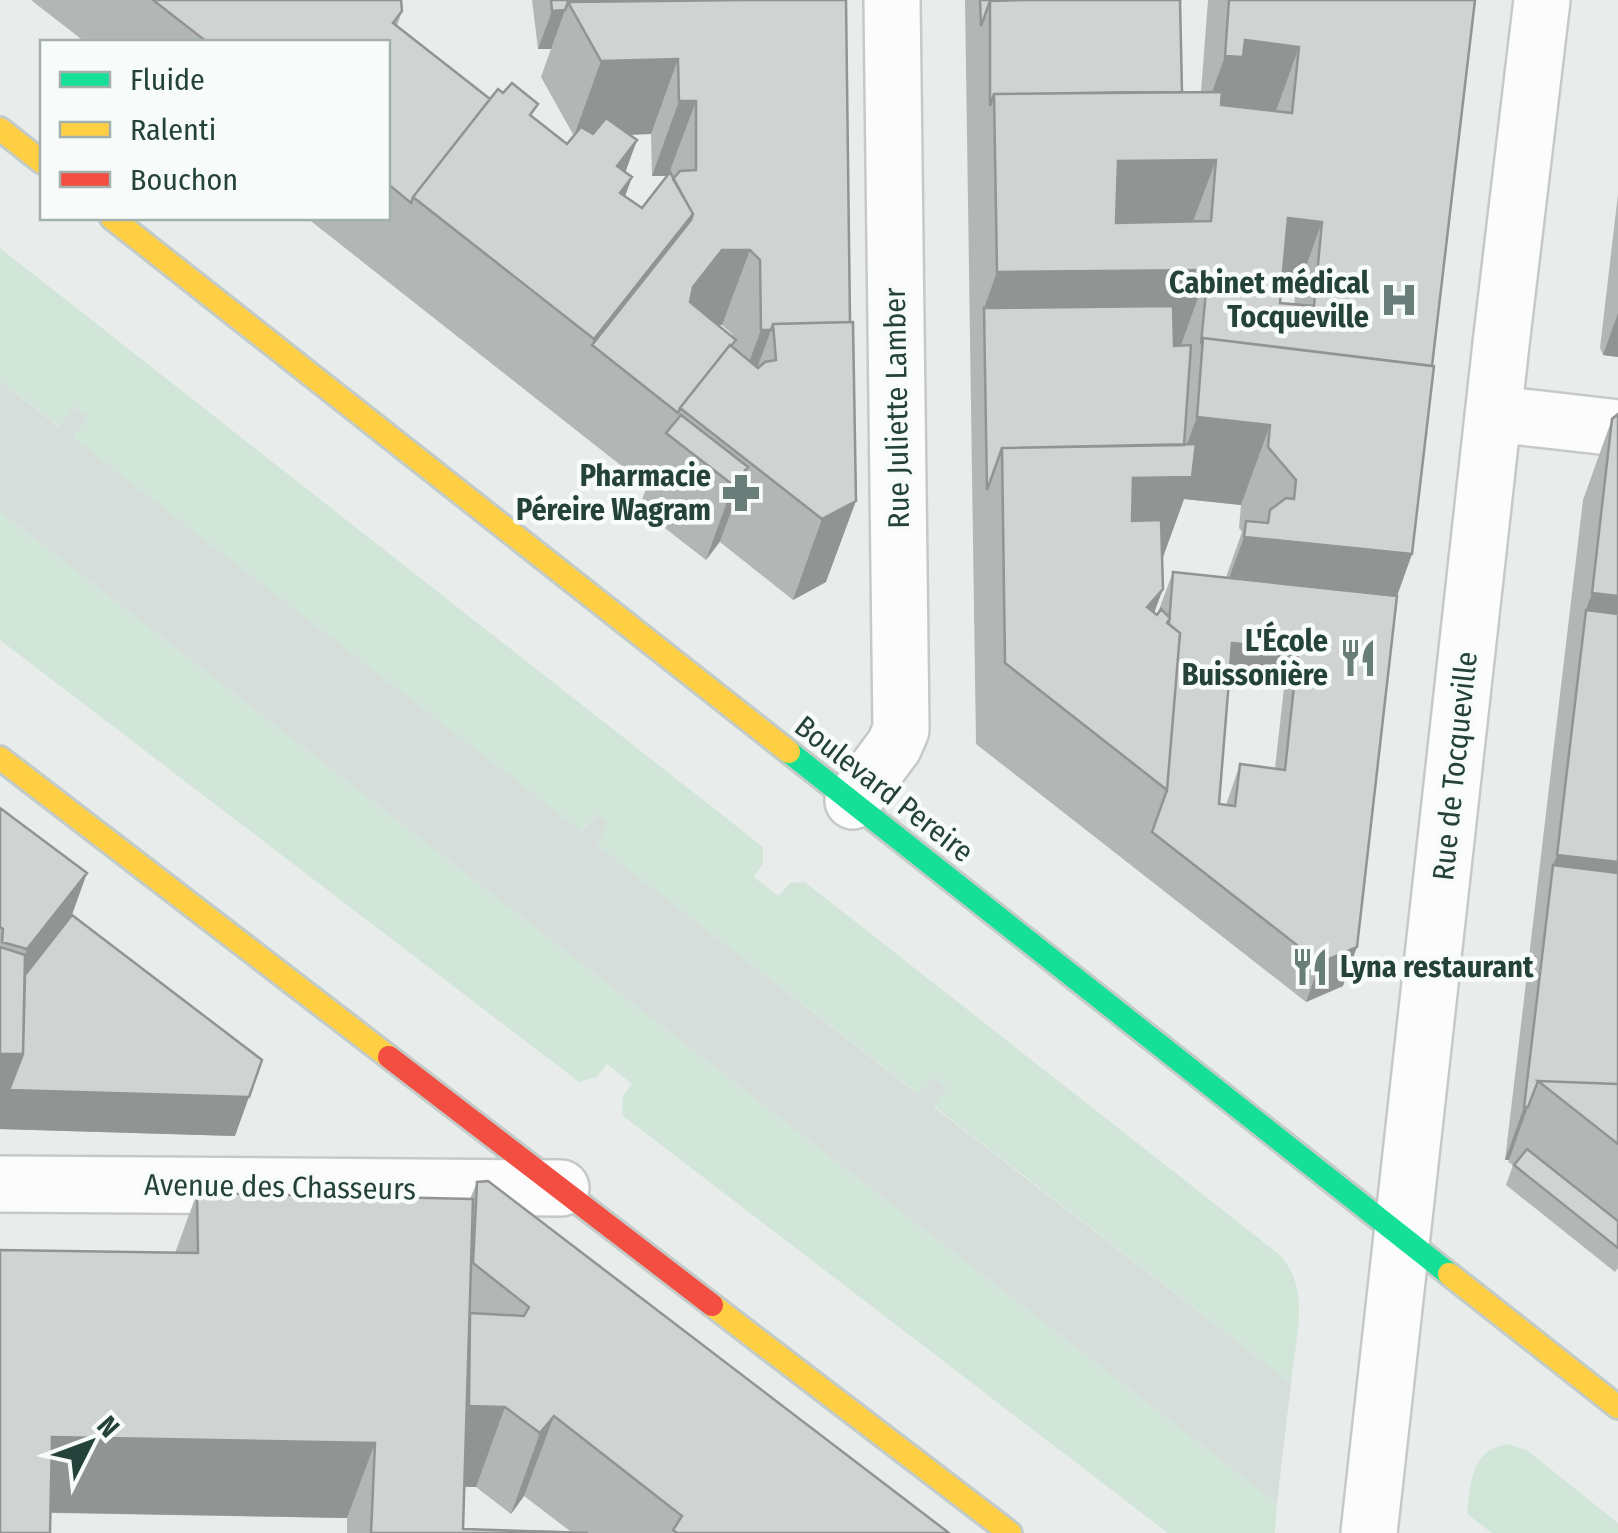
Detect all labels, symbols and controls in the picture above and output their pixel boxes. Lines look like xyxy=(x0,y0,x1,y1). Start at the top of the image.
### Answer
legend xyxy=(40,40,390,220)
text: Fluide xyxy=(130,62,205,98)
text: Ralenti xyxy=(130,112,216,148)
text: Bouchon xyxy=(130,162,238,198)
place label: Cabinet médical Tocqueville xyxy=(1169,265,1370,335)
hospital icon: Cabinet médical Tocqueville xyxy=(1378,279,1420,321)
street label: Rue Juliette Lamber xyxy=(877,287,917,529)
place label: Pharmacie Péreire Wagram xyxy=(516,458,711,528)
pharmacy icon: Pharmacie Péreire Wagram xyxy=(720,472,762,514)
place label: L'École Buissonière xyxy=(1182,621,1328,693)
restaurant icon: L'École Buissonière xyxy=(1337,637,1379,679)
street label: Rue de Tocqueville xyxy=(1425,650,1485,882)
street label: Boulevard Pereire xyxy=(787,708,981,870)
restaurant icon: Lyna restaurant xyxy=(1289,946,1331,988)
place label: Lyna restaurant xyxy=(1340,949,1534,985)
street label: Avenue des Chasseurs xyxy=(144,1167,416,1207)
north arrow xyxy=(40,1393,140,1493)
text: N xyxy=(90,1409,126,1444)

